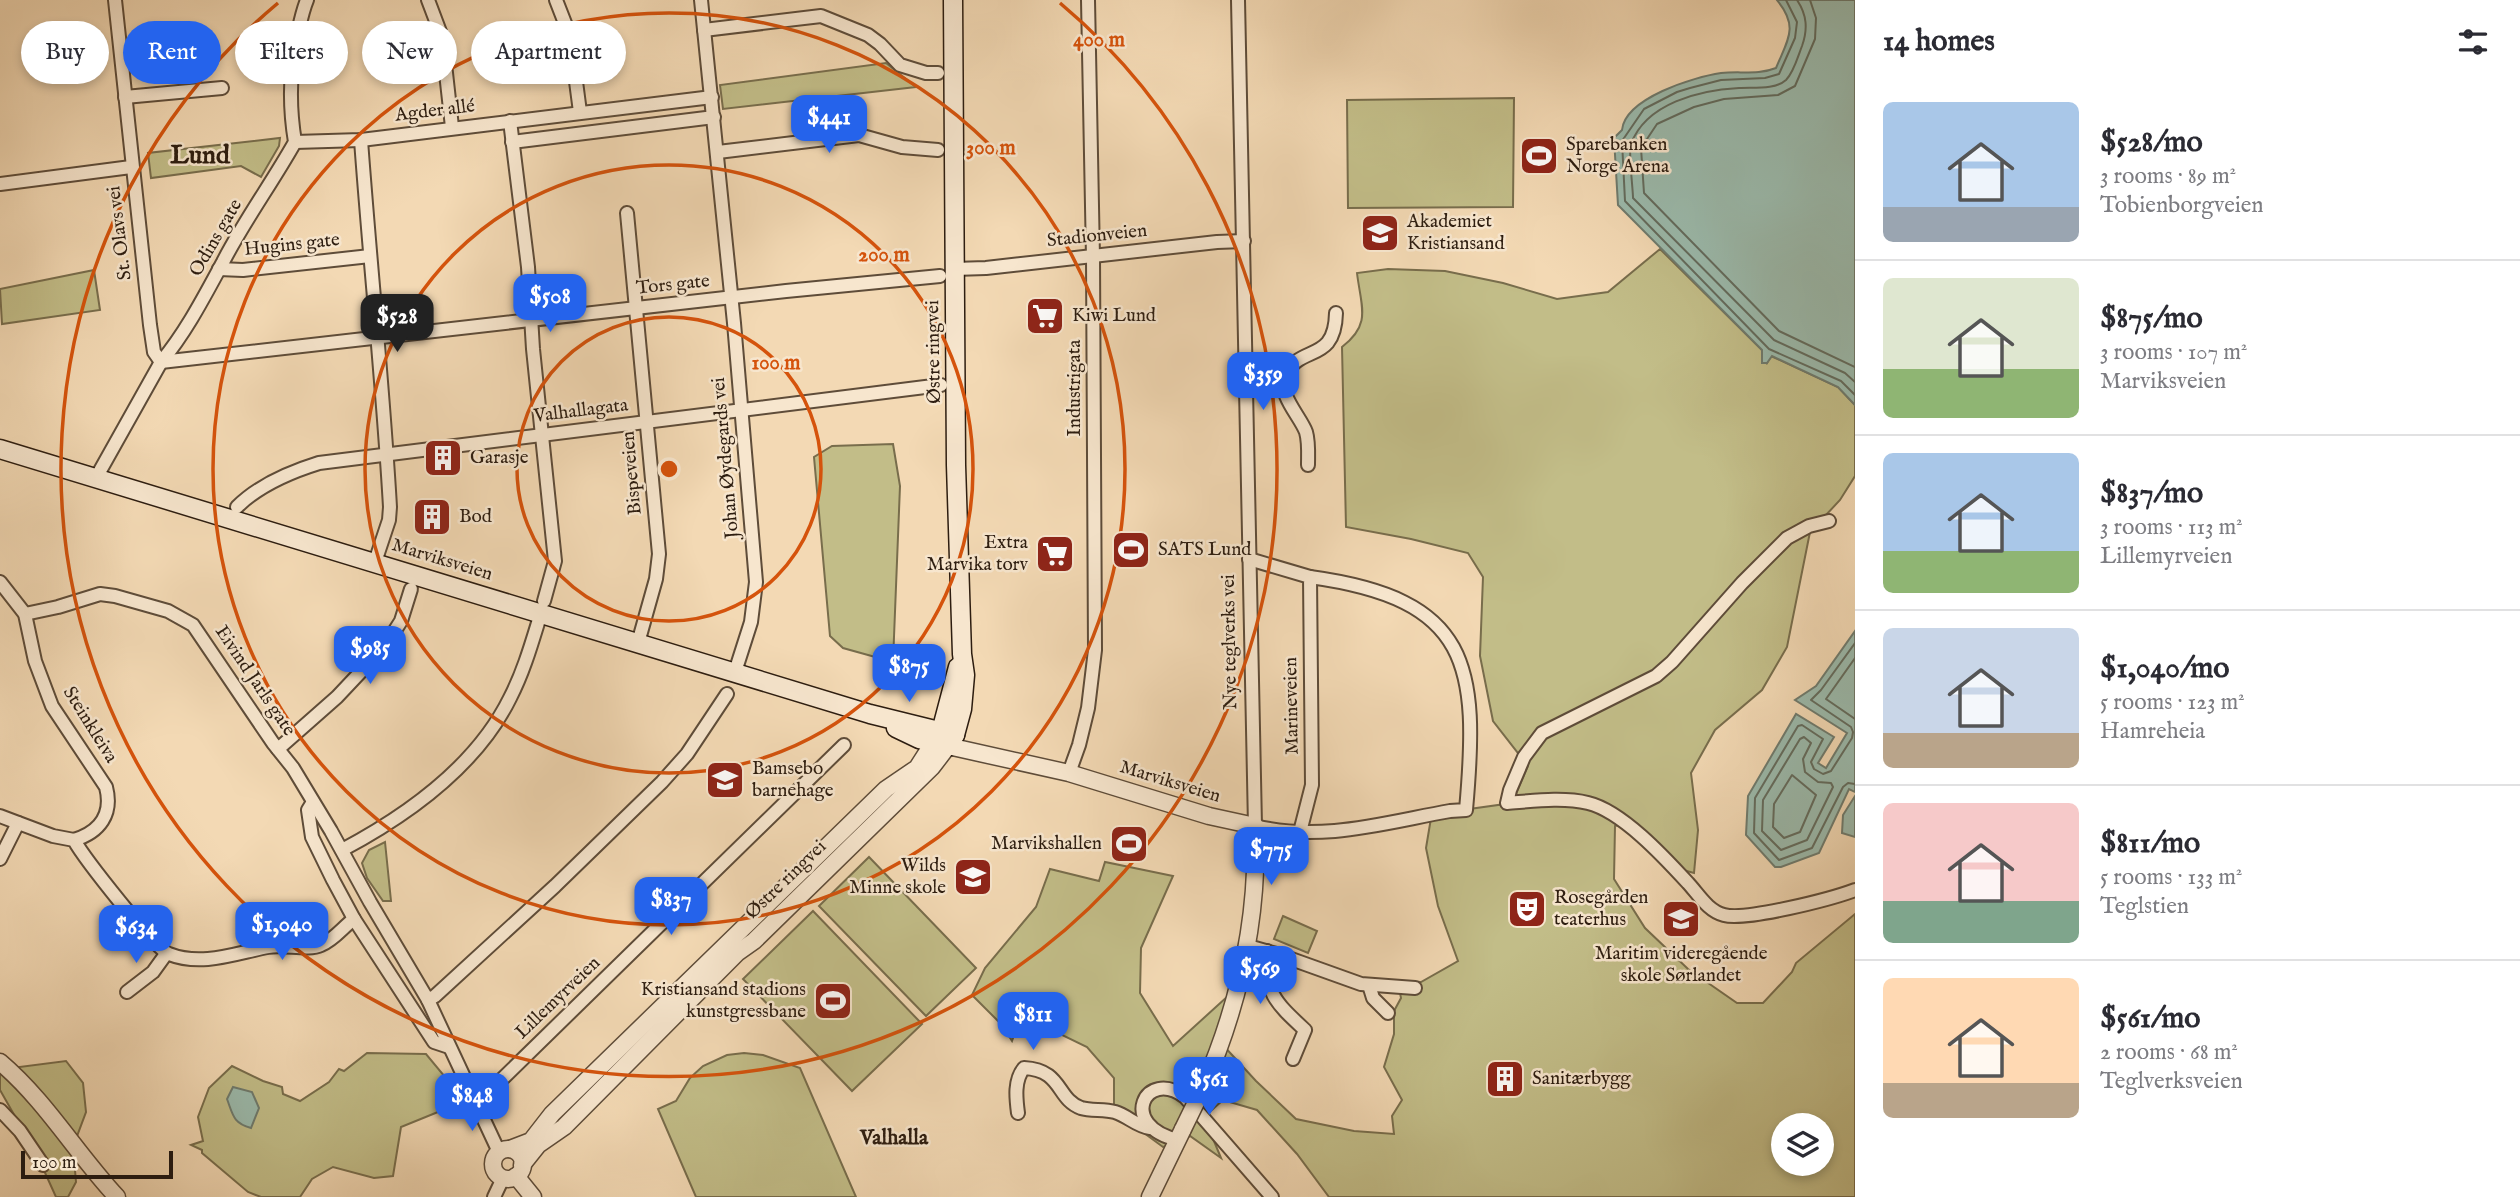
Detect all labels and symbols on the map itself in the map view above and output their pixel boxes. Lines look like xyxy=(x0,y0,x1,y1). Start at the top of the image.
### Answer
text: 400 m xyxy=(1073,27,1126,54)
street label: Agder allé xyxy=(393,94,477,128)
pin: $441 xyxy=(788,96,870,155)
place label: Sparebanken Norge Arena xyxy=(1566,133,1670,179)
text: 300 m xyxy=(966,135,1016,162)
sports icon: Sparebanken Norge Arena xyxy=(1518,135,1560,177)
district label: Lund xyxy=(170,139,231,172)
street label: St. Olavs vei xyxy=(102,184,138,282)
street label: Odins gate xyxy=(184,195,248,281)
place label: Akademiet Kristiansand xyxy=(1406,210,1505,256)
school or university icon: Akademiet Kristiansand xyxy=(1359,212,1401,254)
street label: Stadionveien xyxy=(1046,219,1148,253)
street label: Hugins gate xyxy=(243,228,341,262)
text: 200 m xyxy=(858,242,910,269)
street label: Tors gate xyxy=(635,269,711,301)
pin: $508 xyxy=(509,274,591,334)
pin: $528 xyxy=(356,294,438,354)
supermarket icon: Kiwi Lund xyxy=(1024,295,1066,337)
street label: Østre ringvei xyxy=(921,300,947,404)
place label: Kiwi Lund xyxy=(1072,304,1157,328)
street label: Industrigata xyxy=(1063,339,1087,436)
text: 100 m xyxy=(751,350,801,377)
pin: $359 xyxy=(1222,352,1304,412)
street label: Johan Øydegards vei xyxy=(707,376,745,542)
street label: Valhallagata xyxy=(531,393,630,429)
street label: Bispeveien xyxy=(616,430,648,516)
building icon: Garasje xyxy=(422,437,464,479)
place label: Garasje xyxy=(470,446,529,470)
centre of rings xyxy=(657,457,681,481)
building icon: Bod xyxy=(411,496,453,538)
place label: Bod xyxy=(459,505,493,529)
sports icon: SATS Lund xyxy=(1110,529,1152,571)
place label: Extra Marvika torv xyxy=(927,531,1029,577)
street label: Marviksveien xyxy=(389,533,495,587)
supermarket icon: Extra Marvika torv xyxy=(1034,533,1076,575)
place label: SATS Lund xyxy=(1158,538,1252,562)
street label: Nye teglverks vei xyxy=(1217,574,1243,710)
street label: Eivind Jarls gate xyxy=(209,621,301,741)
pin: $985 xyxy=(329,626,411,686)
pin: $875 xyxy=(868,644,950,704)
street label: Marineveien xyxy=(1279,657,1305,755)
street label: Steinkleiva xyxy=(57,682,123,768)
street label: Marviksveien xyxy=(1117,755,1223,809)
place label: Bamsebo barnehage xyxy=(752,757,834,803)
school or university icon: Bamsebo barnehage xyxy=(704,759,746,801)
sports icon: Marvikshallen xyxy=(1108,823,1150,865)
pin: $775 xyxy=(1230,828,1312,887)
place label: Marvikshallen xyxy=(991,832,1102,856)
street label: Østre ringvei xyxy=(740,835,832,925)
place label: Wilds Minne skole xyxy=(849,854,946,900)
school or university icon: Wilds Minne skole xyxy=(952,856,994,898)
pin: $837 xyxy=(630,878,712,937)
place label: Rosegården teaterhus xyxy=(1554,886,1648,932)
theatre icon: Rosegården teaterhus xyxy=(1506,888,1548,930)
school or university icon: Maritim videregående skole Sørlandet xyxy=(1660,898,1702,940)
pin: $1,040 xyxy=(225,902,339,962)
pin: $634 xyxy=(95,906,177,965)
place label: Maritim videregående skole Sørlandet xyxy=(1595,942,1768,988)
pin: $569 xyxy=(1219,946,1301,1006)
street label: Lillemyrveien xyxy=(510,951,606,1045)
place label: Kristiansand stadions kunstgressbane xyxy=(641,978,806,1024)
sports icon: Kristiansand stadions kunstgressbane xyxy=(812,980,854,1022)
pin: $811 xyxy=(992,992,1074,1052)
pin: $561 xyxy=(1168,1058,1250,1117)
building icon: Sanitærbygg xyxy=(1484,1058,1526,1100)
place label: Sanitærbygg xyxy=(1532,1067,1631,1091)
pin: $848 xyxy=(431,1074,513,1133)
district label: Valhalla xyxy=(859,1125,929,1152)
scale bar xyxy=(21,1148,173,1180)

